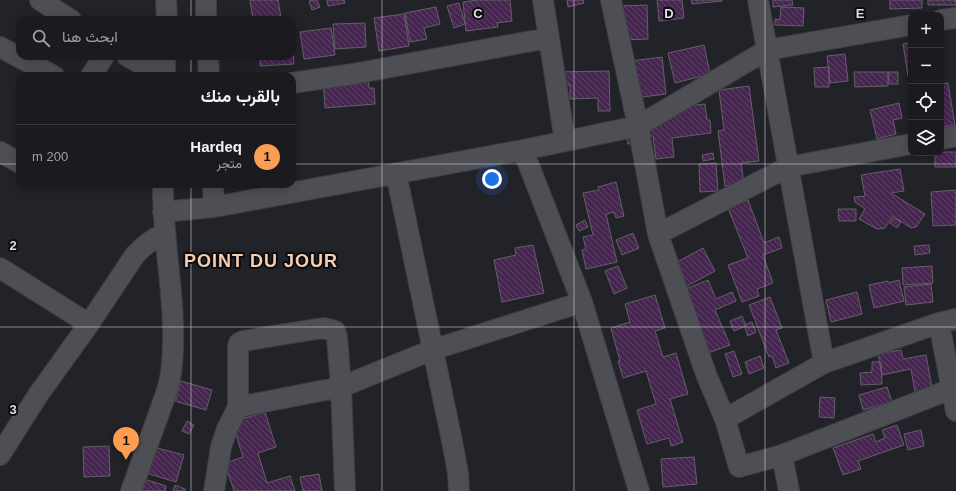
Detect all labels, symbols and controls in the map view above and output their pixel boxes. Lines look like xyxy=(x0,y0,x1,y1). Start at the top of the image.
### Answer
text: C xyxy=(473,6,483,21)
text: D xyxy=(664,6,674,21)
text: E xyxy=(856,6,865,21)
map controls xyxy=(908,12,944,156)
button: + xyxy=(908,12,944,48)
search box xyxy=(16,16,296,60)
icon: search xyxy=(30,27,52,49)
text: ابحث هنا xyxy=(62,28,118,45)
button: − xyxy=(908,48,944,84)
button: locate xyxy=(908,84,944,120)
text: بالقرب منك xyxy=(201,87,280,106)
button: layers xyxy=(908,120,944,156)
text: Hardeq xyxy=(190,138,242,155)
text: 200 m xyxy=(32,149,68,164)
text: 1 xyxy=(263,149,271,164)
text: متجر xyxy=(217,156,242,171)
your location xyxy=(482,169,502,189)
text: 2 xyxy=(9,238,17,253)
district label: POINT DU JOUR xyxy=(184,251,338,271)
text: 3 xyxy=(9,402,17,417)
pin: 1 xyxy=(113,427,139,460)

